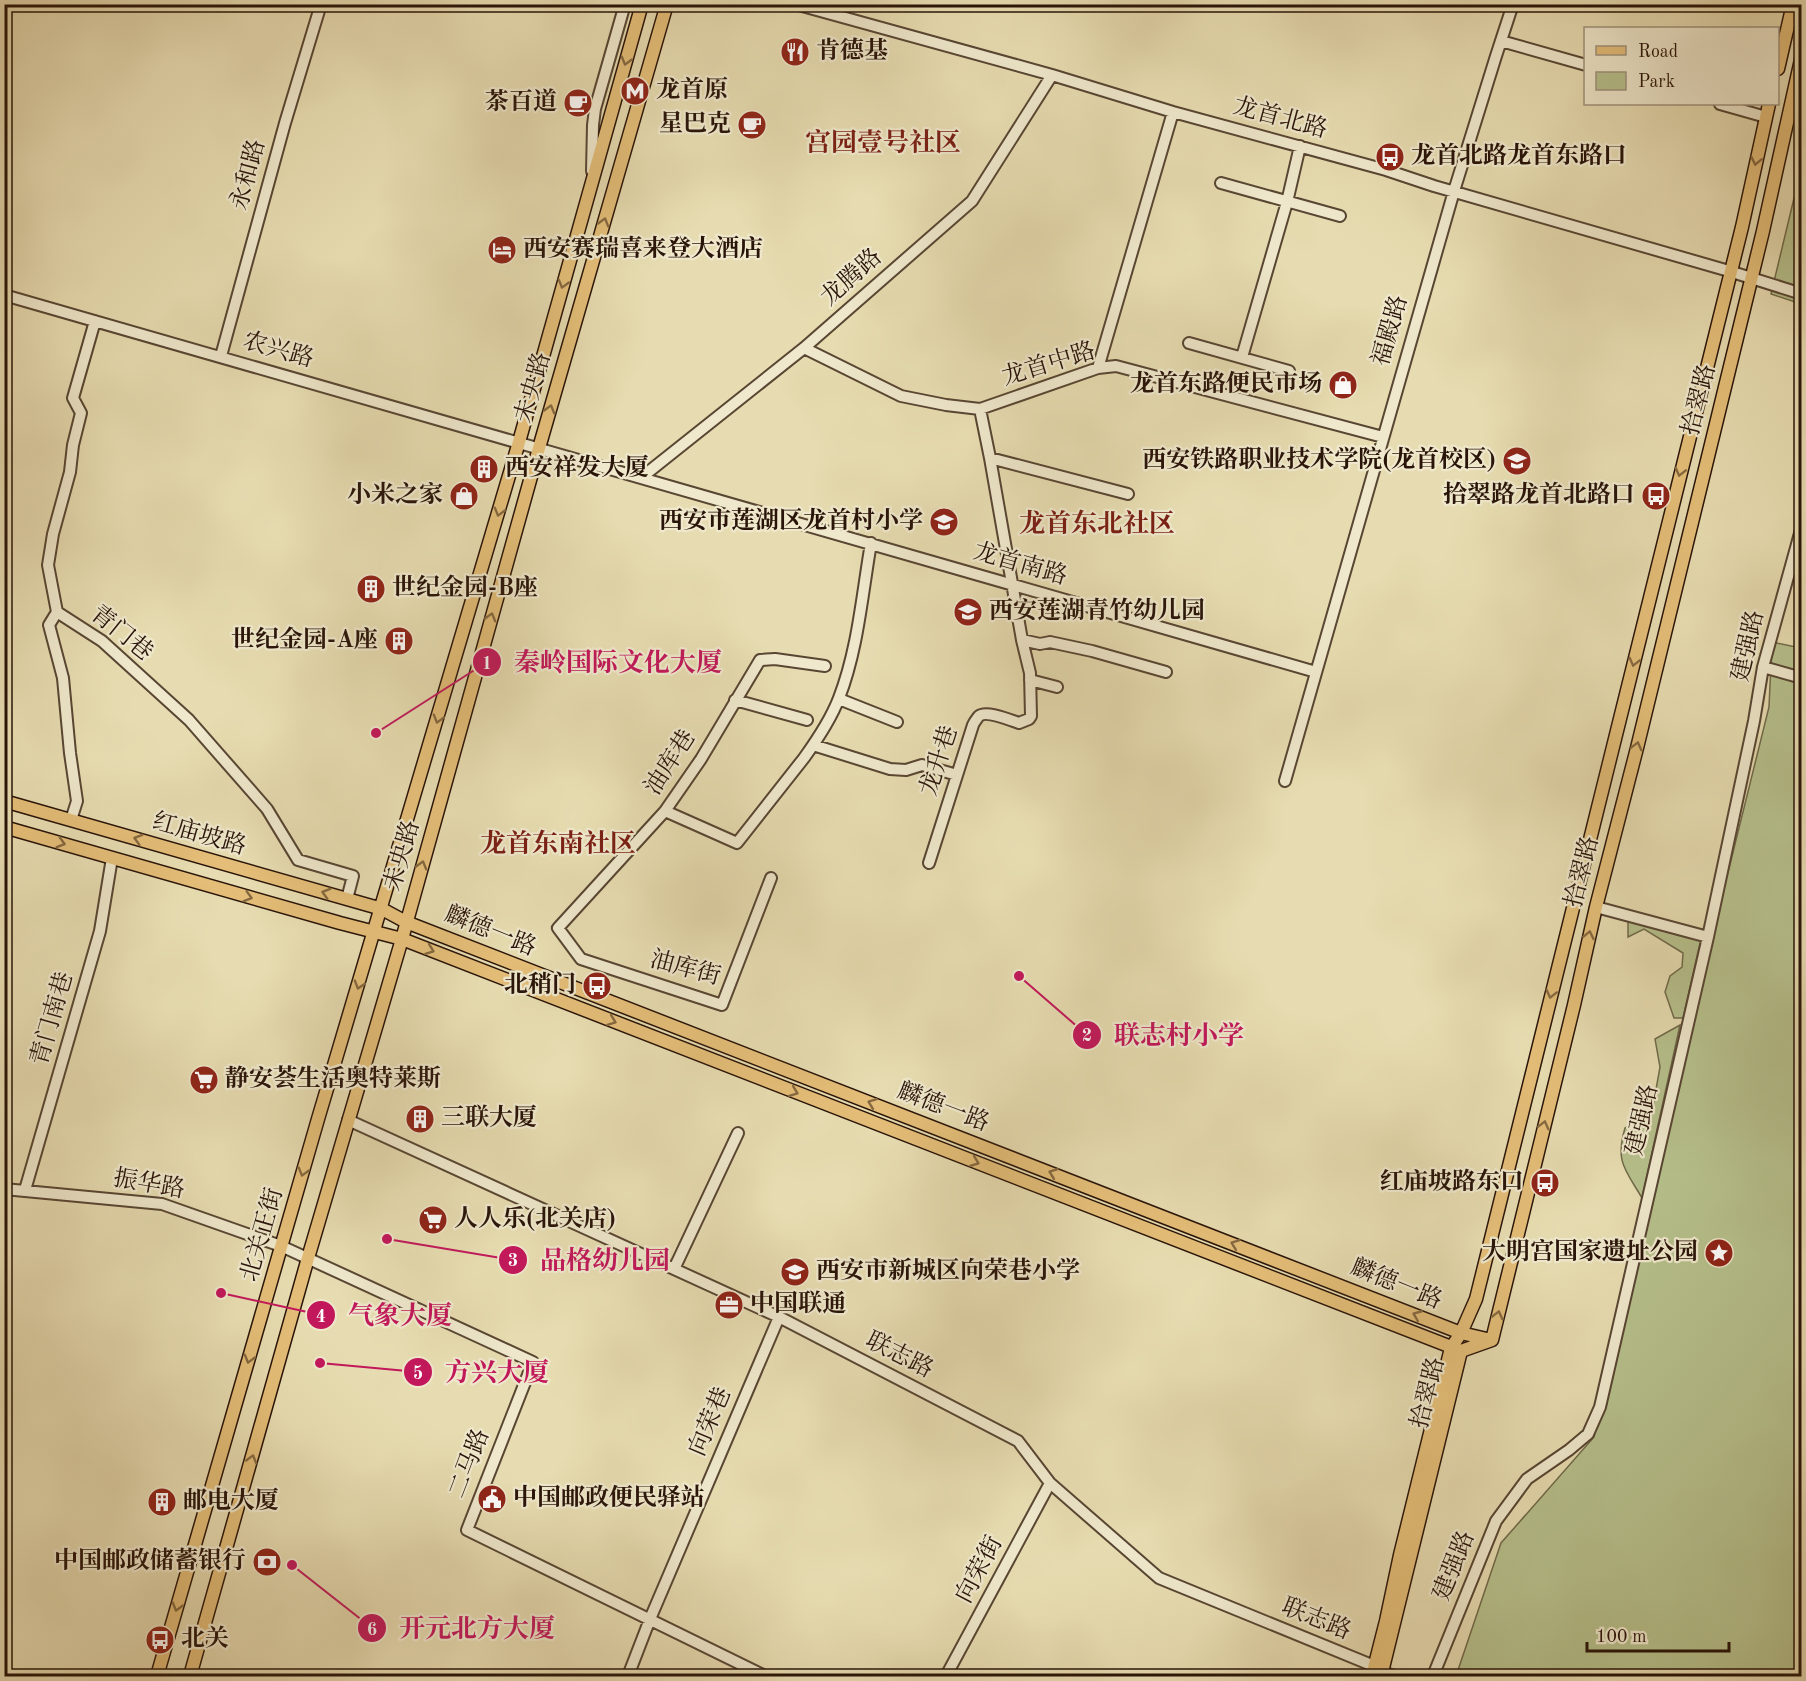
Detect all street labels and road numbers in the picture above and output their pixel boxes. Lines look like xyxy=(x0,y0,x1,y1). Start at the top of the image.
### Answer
street label: 龙首北路 xyxy=(1231,92,1330,143)
street label: 永和路 xyxy=(225,136,270,213)
street label: 龙腾路 xyxy=(815,243,887,311)
street label: 福殿路 xyxy=(1367,292,1412,369)
street label: 农兴路 xyxy=(240,327,317,372)
street label: 龙首中路 xyxy=(999,337,1098,391)
street label: 未央路 xyxy=(510,349,555,426)
street label: 拾翠路 xyxy=(1677,361,1720,438)
street label: 龙首南路 xyxy=(971,537,1070,590)
street label: 青门巷 xyxy=(85,600,158,666)
street label: 建强路 xyxy=(1726,608,1769,684)
street label: 龙升巷 xyxy=(915,722,963,799)
street label: 油库巷 xyxy=(639,725,701,800)
street label: 红庙坡路 xyxy=(150,807,249,860)
street label: 未央路 xyxy=(379,817,424,894)
street label: 拾翠路 xyxy=(1560,833,1603,910)
street label: 麟德一路 xyxy=(441,900,540,961)
street label: 油库街 xyxy=(647,945,724,990)
street label: 青门南巷 xyxy=(25,969,78,1068)
street label: 麟德一路 xyxy=(894,1077,993,1136)
street label: 建强路 xyxy=(1620,1082,1663,1158)
street label: 振华路 xyxy=(111,1164,187,1203)
street label: 北关正街 xyxy=(235,1185,288,1284)
street label: 麟德一路 xyxy=(1347,1253,1446,1314)
street label: 联志路 xyxy=(861,1326,938,1383)
street label: 拾翠路 xyxy=(1406,1354,1449,1431)
street label: 向荣巷 xyxy=(683,1383,736,1460)
street label: 二马路 xyxy=(443,1425,494,1502)
street label: 建强路 xyxy=(1428,1527,1480,1604)
street label: 向荣街 xyxy=(950,1531,1007,1607)
street label: 联志路 xyxy=(1278,1593,1355,1645)

